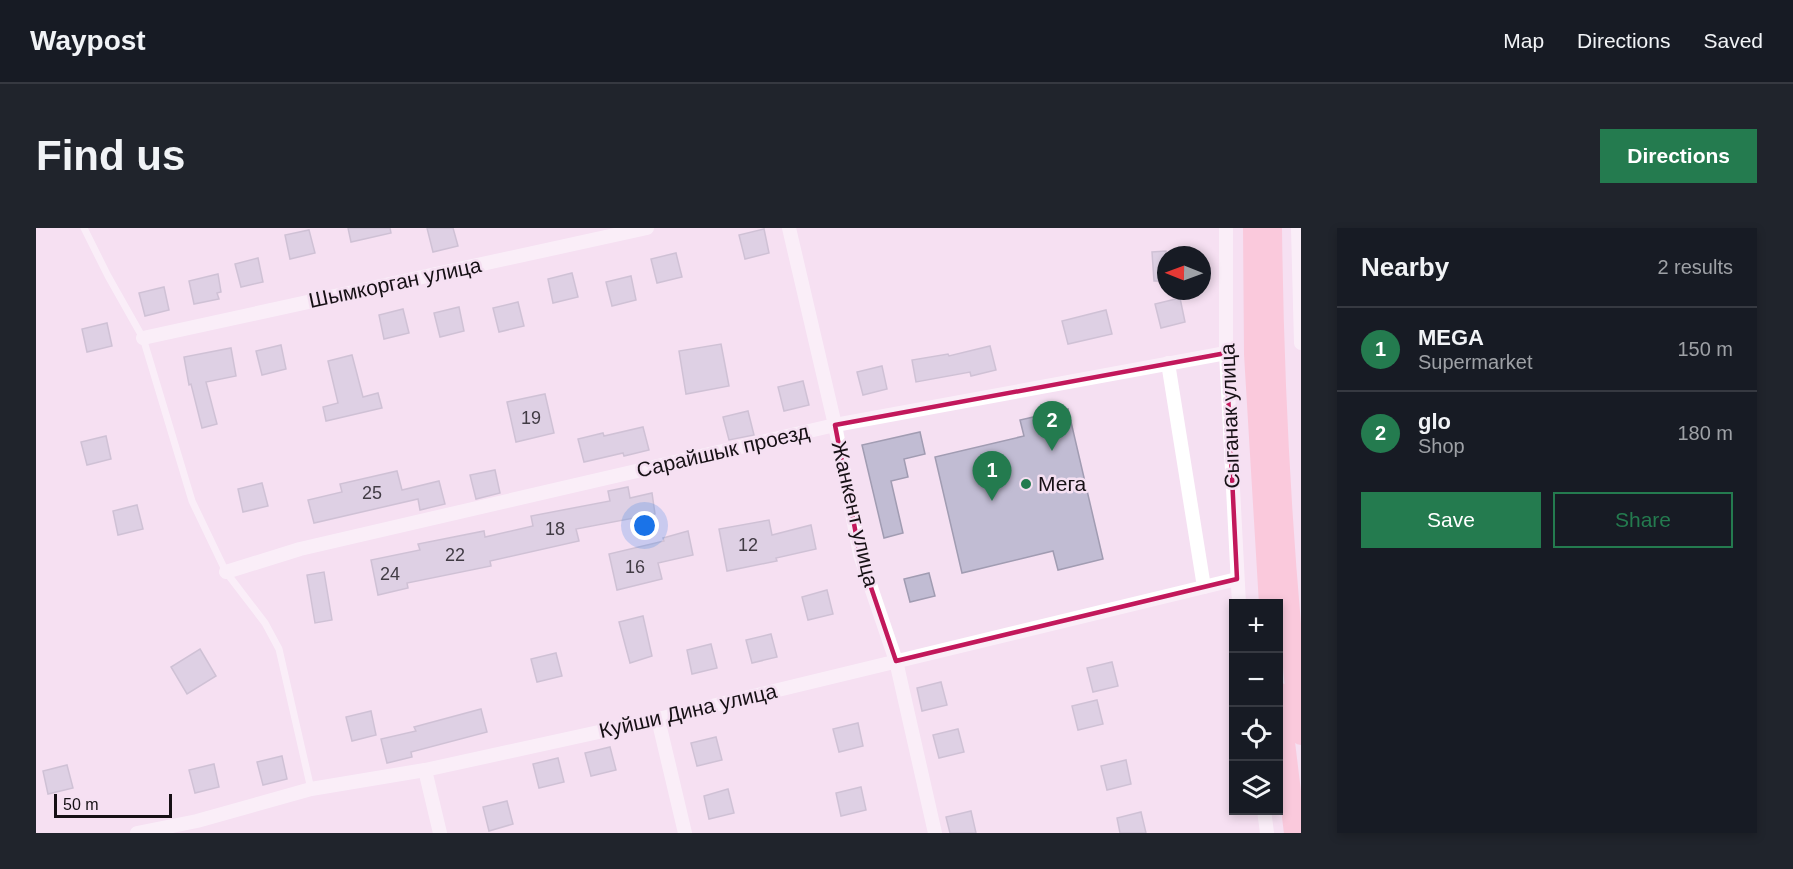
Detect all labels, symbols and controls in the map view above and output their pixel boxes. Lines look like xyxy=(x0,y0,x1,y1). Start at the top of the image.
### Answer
text: Waypost xyxy=(30,25,146,56)
text: Map xyxy=(1503,29,1544,52)
text: Directions xyxy=(1577,29,1670,52)
text: Saved xyxy=(1703,29,1763,52)
button: Directions xyxy=(1600,129,1757,183)
text: Find us xyxy=(36,132,185,179)
north arrow xyxy=(1157,246,1211,300)
text: Nearby xyxy=(1361,252,1449,282)
street label: Шымкорган улица xyxy=(307,253,483,312)
text: 2 results xyxy=(1657,256,1733,278)
text: MEGA xyxy=(1418,325,1484,350)
text: 1 xyxy=(1375,338,1386,360)
text: 150 m xyxy=(1677,338,1733,360)
street label: Сыганак улица xyxy=(1215,343,1244,489)
text: Supermarket xyxy=(1418,351,1533,373)
pin: 2 xyxy=(1032,402,1072,451)
house number: 19 xyxy=(521,408,541,428)
text: glo xyxy=(1418,409,1451,434)
street label: Сарайшык проезд xyxy=(634,419,811,482)
text: 2 xyxy=(1375,422,1386,444)
text: 180 m xyxy=(1677,422,1733,444)
text: Shop xyxy=(1418,435,1465,457)
street label: Жанкент улица xyxy=(828,439,883,589)
pin: 1 xyxy=(972,452,1012,501)
place label: Мега xyxy=(1038,472,1087,495)
marker: Мега xyxy=(1019,477,1033,491)
house number: 25 xyxy=(362,483,382,503)
button: Save xyxy=(1361,492,1541,548)
button: Share xyxy=(1553,492,1733,548)
your location xyxy=(630,511,659,540)
house number: 18 xyxy=(545,519,565,539)
house number: 12 xyxy=(738,535,758,555)
house number: 22 xyxy=(445,545,465,565)
house number: 16 xyxy=(625,557,645,577)
house number: 24 xyxy=(380,564,400,584)
map controls xyxy=(1229,599,1283,815)
button: + xyxy=(1229,599,1283,653)
button: − xyxy=(1229,653,1283,707)
street label: Куйши Дина улица xyxy=(597,679,779,742)
button: locate xyxy=(1229,707,1283,761)
button: layers xyxy=(1229,761,1283,815)
scale bar xyxy=(54,791,172,818)
text: 50 m xyxy=(63,796,99,813)

